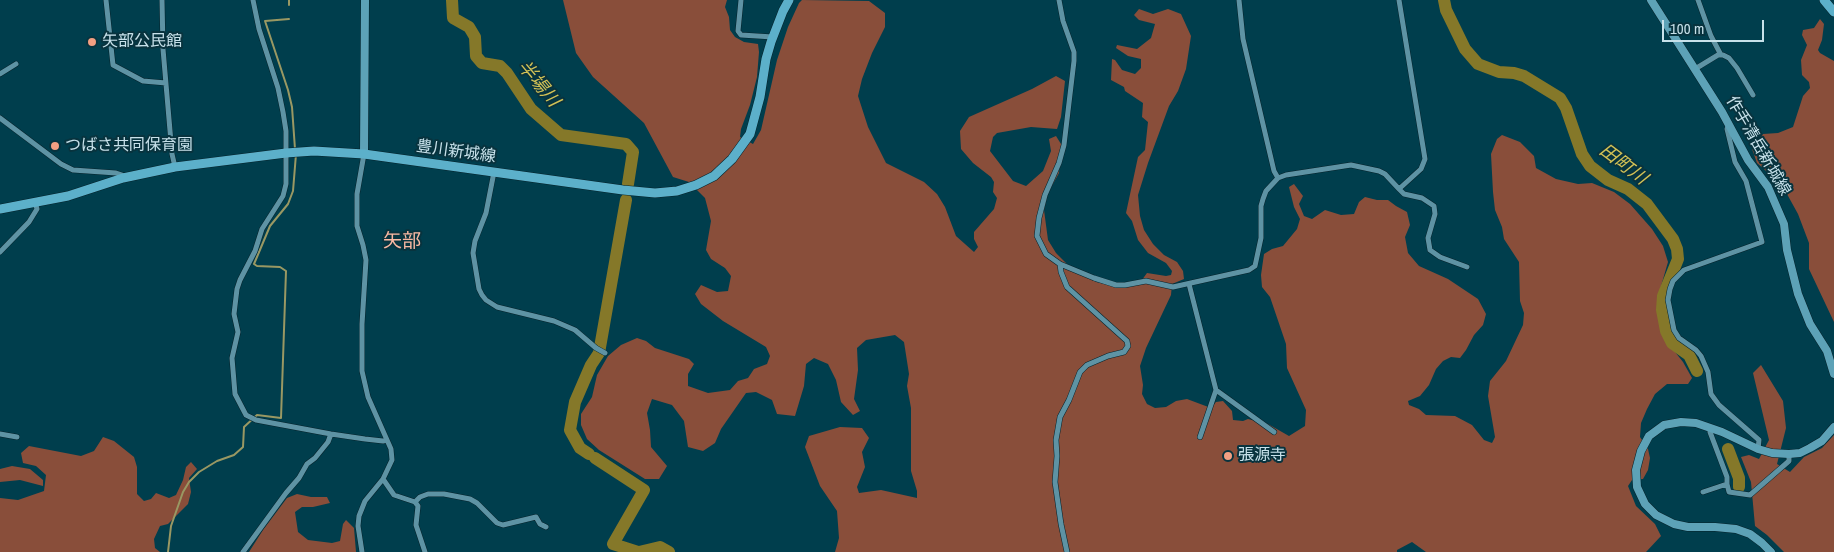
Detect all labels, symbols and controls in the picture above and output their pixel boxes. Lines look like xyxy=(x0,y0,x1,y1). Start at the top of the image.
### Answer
scale bar xyxy=(1664,10,1766,42)
text: 100 m xyxy=(1670,18,1704,39)
place label: 矢部公民館 xyxy=(102,32,182,52)
marker: 矢部公民館 xyxy=(86,36,98,48)
water label: 半場川 xyxy=(512,56,564,112)
street label: 作手清岳新城線 xyxy=(1722,93,1794,199)
place label: つばさ共同保育園 xyxy=(65,136,193,156)
street label: 豊川新城線 xyxy=(415,137,497,167)
marker: つばさ共同保育園 xyxy=(49,140,61,152)
water label: 田町川 xyxy=(1595,140,1651,190)
district label: 矢部 xyxy=(383,231,421,253)
place label: 張源寺 xyxy=(1238,446,1286,466)
marker: 張源寺 xyxy=(1222,450,1234,462)

